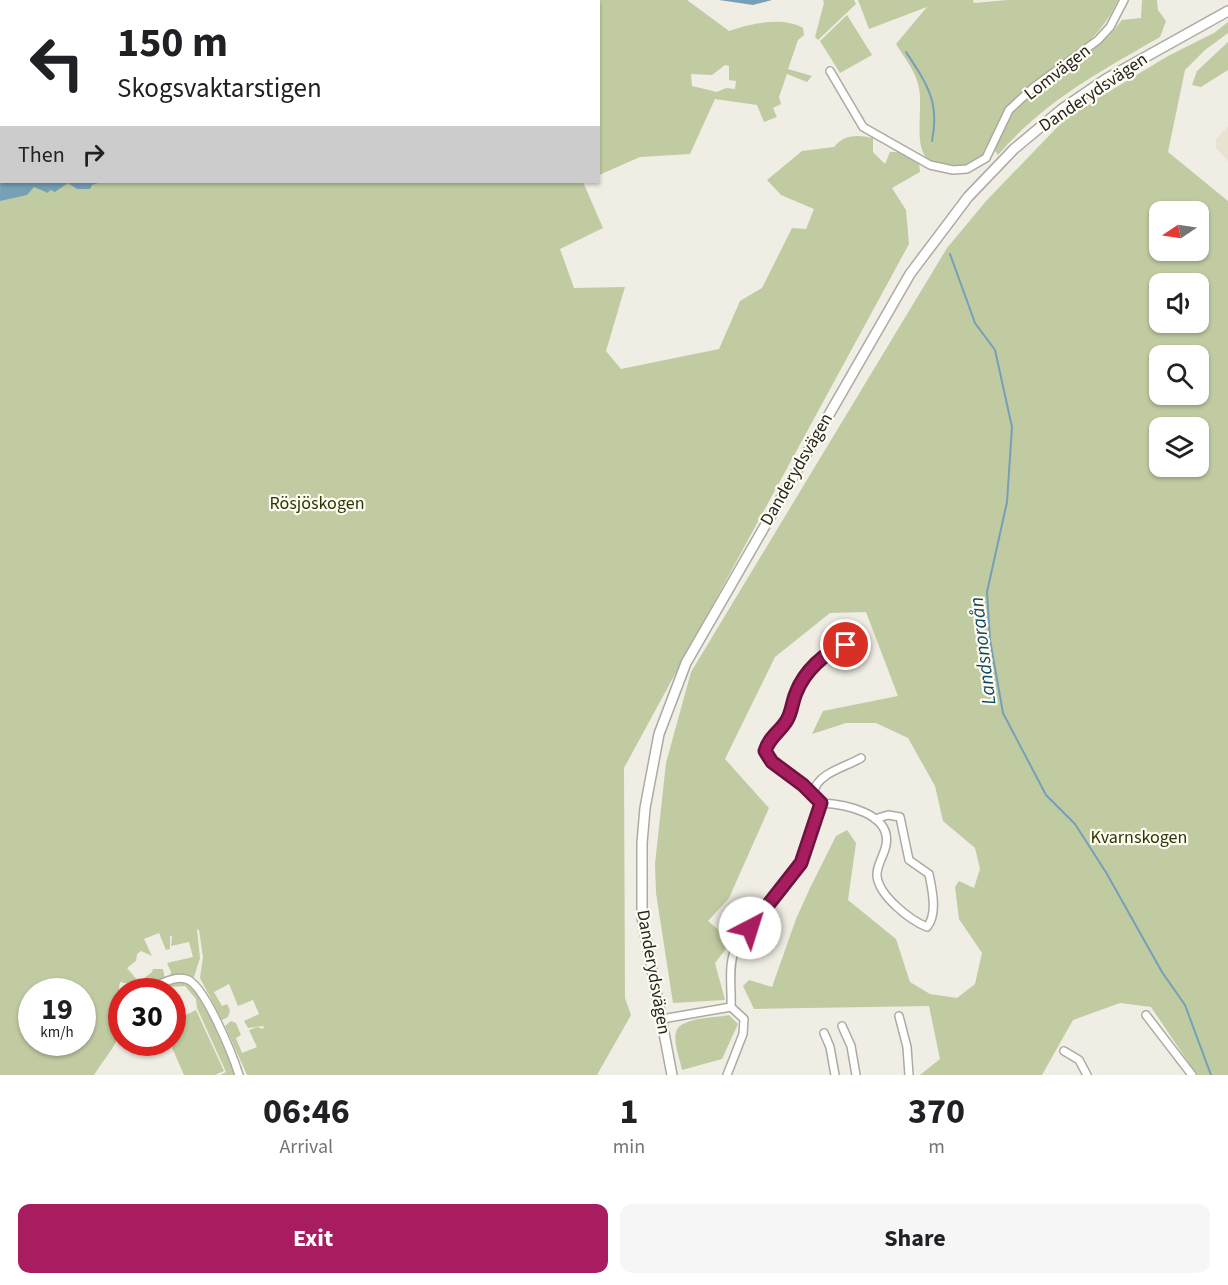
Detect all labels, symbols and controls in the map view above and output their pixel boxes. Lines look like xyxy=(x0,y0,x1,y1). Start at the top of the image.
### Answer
text: 150 m xyxy=(117,13,228,73)
icon: left xyxy=(18,24,96,102)
street label: Lomvägen xyxy=(1019,39,1096,106)
street label: Danderydsvägen xyxy=(1034,47,1153,138)
text: Skogsvaktarstigen xyxy=(117,69,322,108)
icon: right xyxy=(77,138,110,171)
text: Then xyxy=(18,139,65,171)
north arrow xyxy=(1149,201,1209,261)
map controls xyxy=(1149,201,1209,477)
button: sound xyxy=(1149,273,1209,333)
button: search xyxy=(1149,345,1209,405)
street label: Danderydsvägen xyxy=(754,408,839,530)
button: layers xyxy=(1149,417,1209,477)
park label: Rösjöskogen xyxy=(270,491,364,516)
water label: Landsnoraån xyxy=(962,595,1003,706)
pin xyxy=(820,619,871,670)
icon: arrive xyxy=(829,628,862,661)
park label: Kvarnskogen xyxy=(1091,825,1187,850)
position arrow xyxy=(718,896,782,960)
street label: Danderydsvägen xyxy=(630,908,677,1036)
speed limit sign: 30 xyxy=(108,978,186,1056)
text: 19 xyxy=(41,988,73,1031)
text: km/h xyxy=(40,1022,74,1043)
text: 06:46 xyxy=(263,1086,350,1137)
text: 1 xyxy=(619,1086,638,1137)
text: 370 xyxy=(908,1086,965,1137)
text: Arrival xyxy=(279,1133,333,1161)
text: min xyxy=(613,1133,645,1161)
text: m xyxy=(928,1133,945,1161)
button: Exit xyxy=(18,1204,608,1273)
button: Share xyxy=(620,1204,1210,1273)

